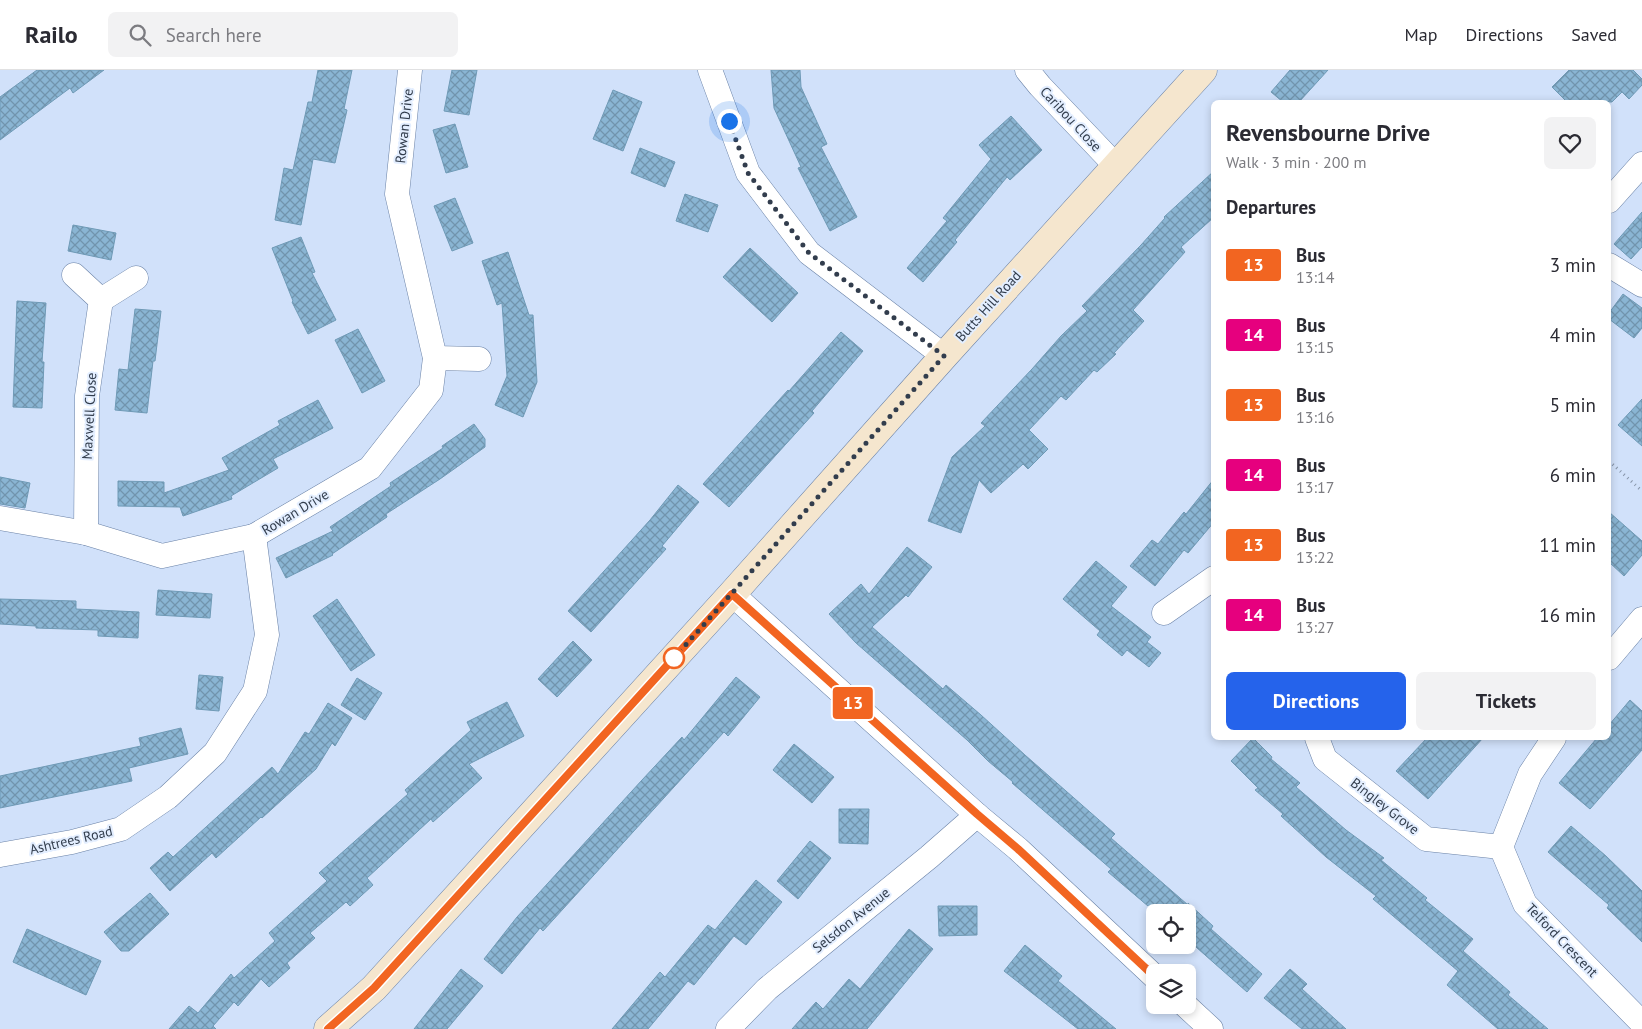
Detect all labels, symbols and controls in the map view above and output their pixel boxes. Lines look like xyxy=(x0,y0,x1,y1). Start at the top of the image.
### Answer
search box xyxy=(108,12,458,57)
text: Railo xyxy=(25,19,78,50)
icon: search xyxy=(126,21,154,49)
text: Search here xyxy=(166,23,262,47)
text: Map xyxy=(1405,23,1437,46)
text: Directions xyxy=(1465,23,1543,46)
text: Saved xyxy=(1571,23,1617,46)
street label: Caribou Close xyxy=(1036,83,1106,155)
street label: Rowan Drive xyxy=(391,88,417,164)
your location xyxy=(717,109,742,134)
text: Revensbourne Drive xyxy=(1226,117,1430,148)
button: heart xyxy=(1544,117,1596,169)
text: Walk · 3 min · 200 m xyxy=(1226,152,1366,172)
text: Departures xyxy=(1226,195,1316,219)
text: Bus xyxy=(1296,243,1325,267)
text: 13 xyxy=(1243,253,1264,276)
text: 3 min xyxy=(1550,253,1596,277)
street label: Butts Hill Road xyxy=(951,267,1025,345)
text: 13:14 xyxy=(1296,267,1334,287)
text: Bus xyxy=(1296,313,1325,337)
text: 14 xyxy=(1243,323,1264,346)
text: 4 min xyxy=(1550,323,1596,347)
text: 13:15 xyxy=(1296,337,1334,357)
street label: Maxwell Close xyxy=(78,372,100,460)
text: Bus xyxy=(1296,383,1325,407)
text: 13 xyxy=(1243,393,1264,416)
text: 5 min xyxy=(1550,393,1596,417)
text: 13:16 xyxy=(1296,407,1334,427)
text: Bus xyxy=(1296,453,1325,477)
text: 14 xyxy=(1243,463,1264,486)
text: 6 min xyxy=(1550,463,1596,487)
text: 13:17 xyxy=(1296,477,1334,497)
street label: Rowan Drive xyxy=(258,485,332,539)
text: Bus xyxy=(1296,523,1325,547)
text: 13 xyxy=(1243,533,1264,556)
text: 11 min xyxy=(1539,533,1596,557)
text: 13:22 xyxy=(1296,547,1334,567)
text: Bus xyxy=(1296,593,1325,617)
text: 14 xyxy=(1243,603,1264,626)
text: 16 min xyxy=(1539,603,1596,627)
text: 13:27 xyxy=(1296,617,1334,637)
unlabelled marker xyxy=(663,647,685,669)
button: Directions xyxy=(1226,672,1406,730)
button: Tickets xyxy=(1416,672,1596,730)
line badge: 13 xyxy=(830,687,876,719)
text: 13 xyxy=(843,691,863,714)
street label: Bingley Grove xyxy=(1347,774,1423,838)
street label: Ashtrees Road xyxy=(28,822,114,858)
street label: Selsdon Avenue xyxy=(809,883,893,957)
street label: Telford Crescent xyxy=(1522,899,1602,981)
map controls xyxy=(1146,904,1196,1014)
button: locate xyxy=(1146,904,1196,954)
button: layers xyxy=(1146,964,1196,1014)

